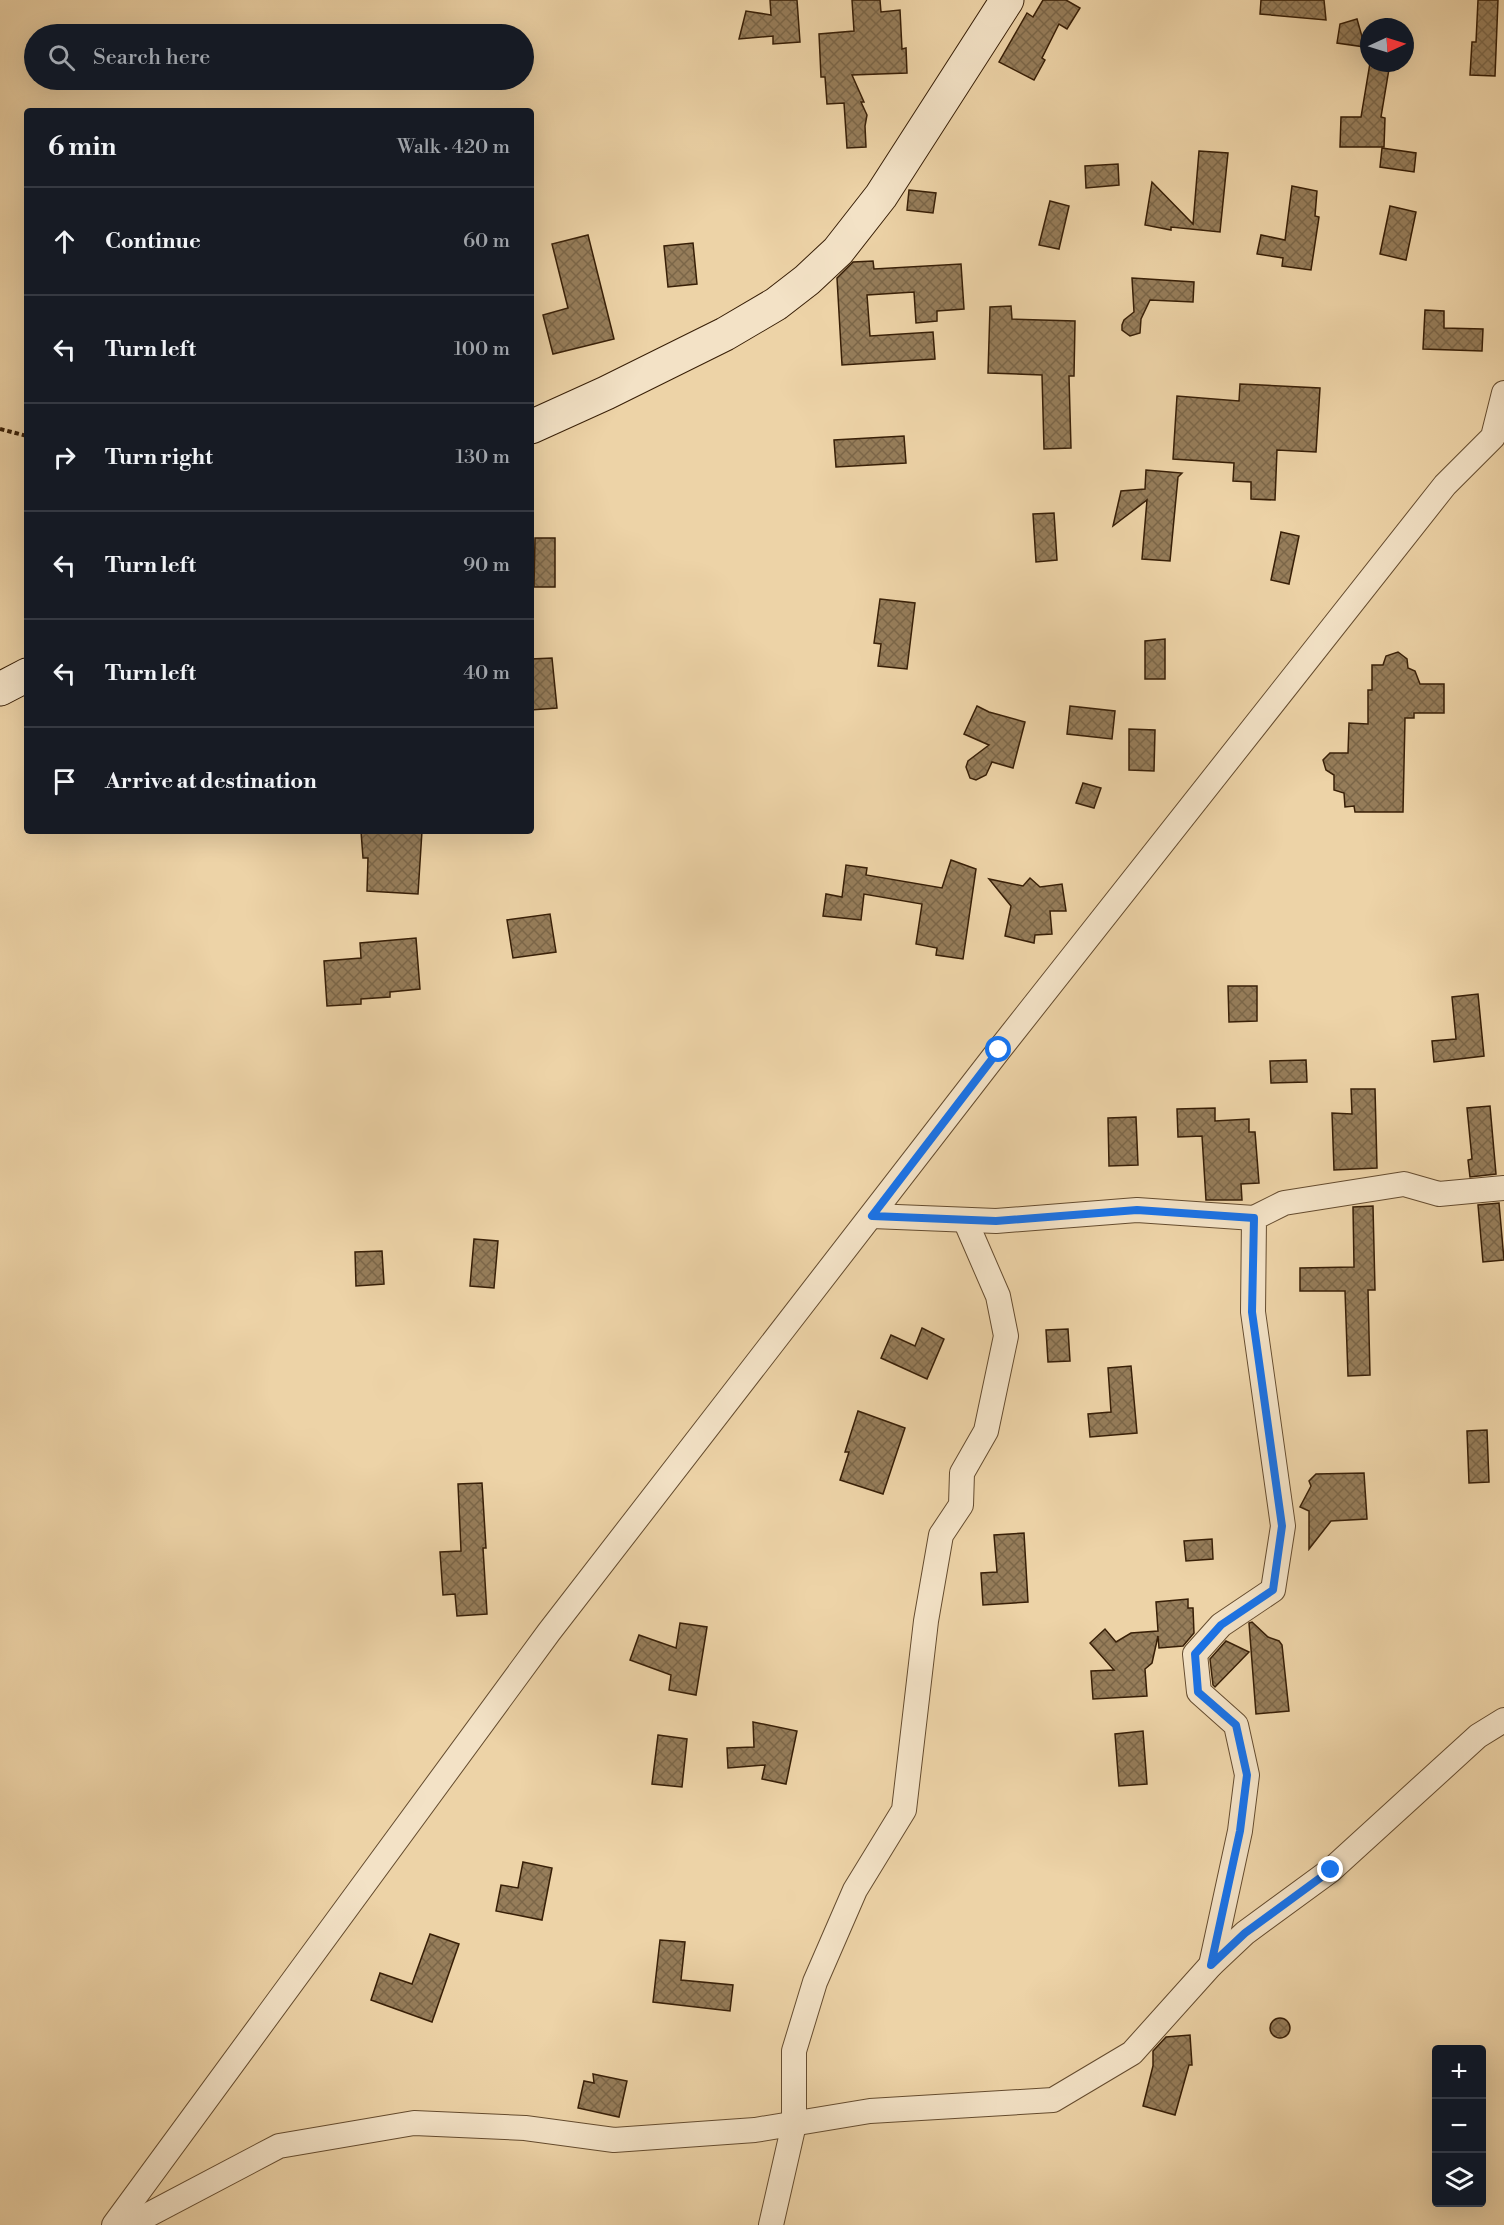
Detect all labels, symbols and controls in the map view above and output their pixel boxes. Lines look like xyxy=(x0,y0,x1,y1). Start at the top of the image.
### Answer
north arrow xyxy=(1360,18,1414,72)
search box xyxy=(24,24,534,90)
icon: search xyxy=(45,41,78,74)
text: Search here xyxy=(93,44,210,71)
text: 6 min xyxy=(48,131,116,163)
text: Walk · 420 m xyxy=(397,135,510,160)
icon: ahead xyxy=(48,225,81,258)
text: Continue xyxy=(105,228,201,255)
text: 60 m xyxy=(463,229,510,254)
icon: left xyxy=(48,333,81,366)
text: Turn left xyxy=(105,336,196,363)
text: 100 m xyxy=(454,337,510,362)
icon: right xyxy=(48,441,81,474)
text: Turn right xyxy=(105,444,213,471)
text: 130 m xyxy=(455,445,510,470)
icon: left xyxy=(48,549,81,582)
text: Turn left xyxy=(105,552,196,579)
text: 90 m xyxy=(463,553,510,578)
icon: left xyxy=(48,657,81,690)
text: Turn left xyxy=(105,660,196,687)
text: 40 m xyxy=(463,661,510,686)
icon: arrive xyxy=(48,765,81,798)
text: Arrive at destination xyxy=(105,768,317,795)
route start xyxy=(985,1036,1011,1062)
route end xyxy=(1317,1856,1343,1882)
map controls xyxy=(1432,2045,1486,2207)
button: + xyxy=(1432,2045,1486,2099)
button: − xyxy=(1432,2099,1486,2153)
button: layers xyxy=(1432,2153,1486,2207)

